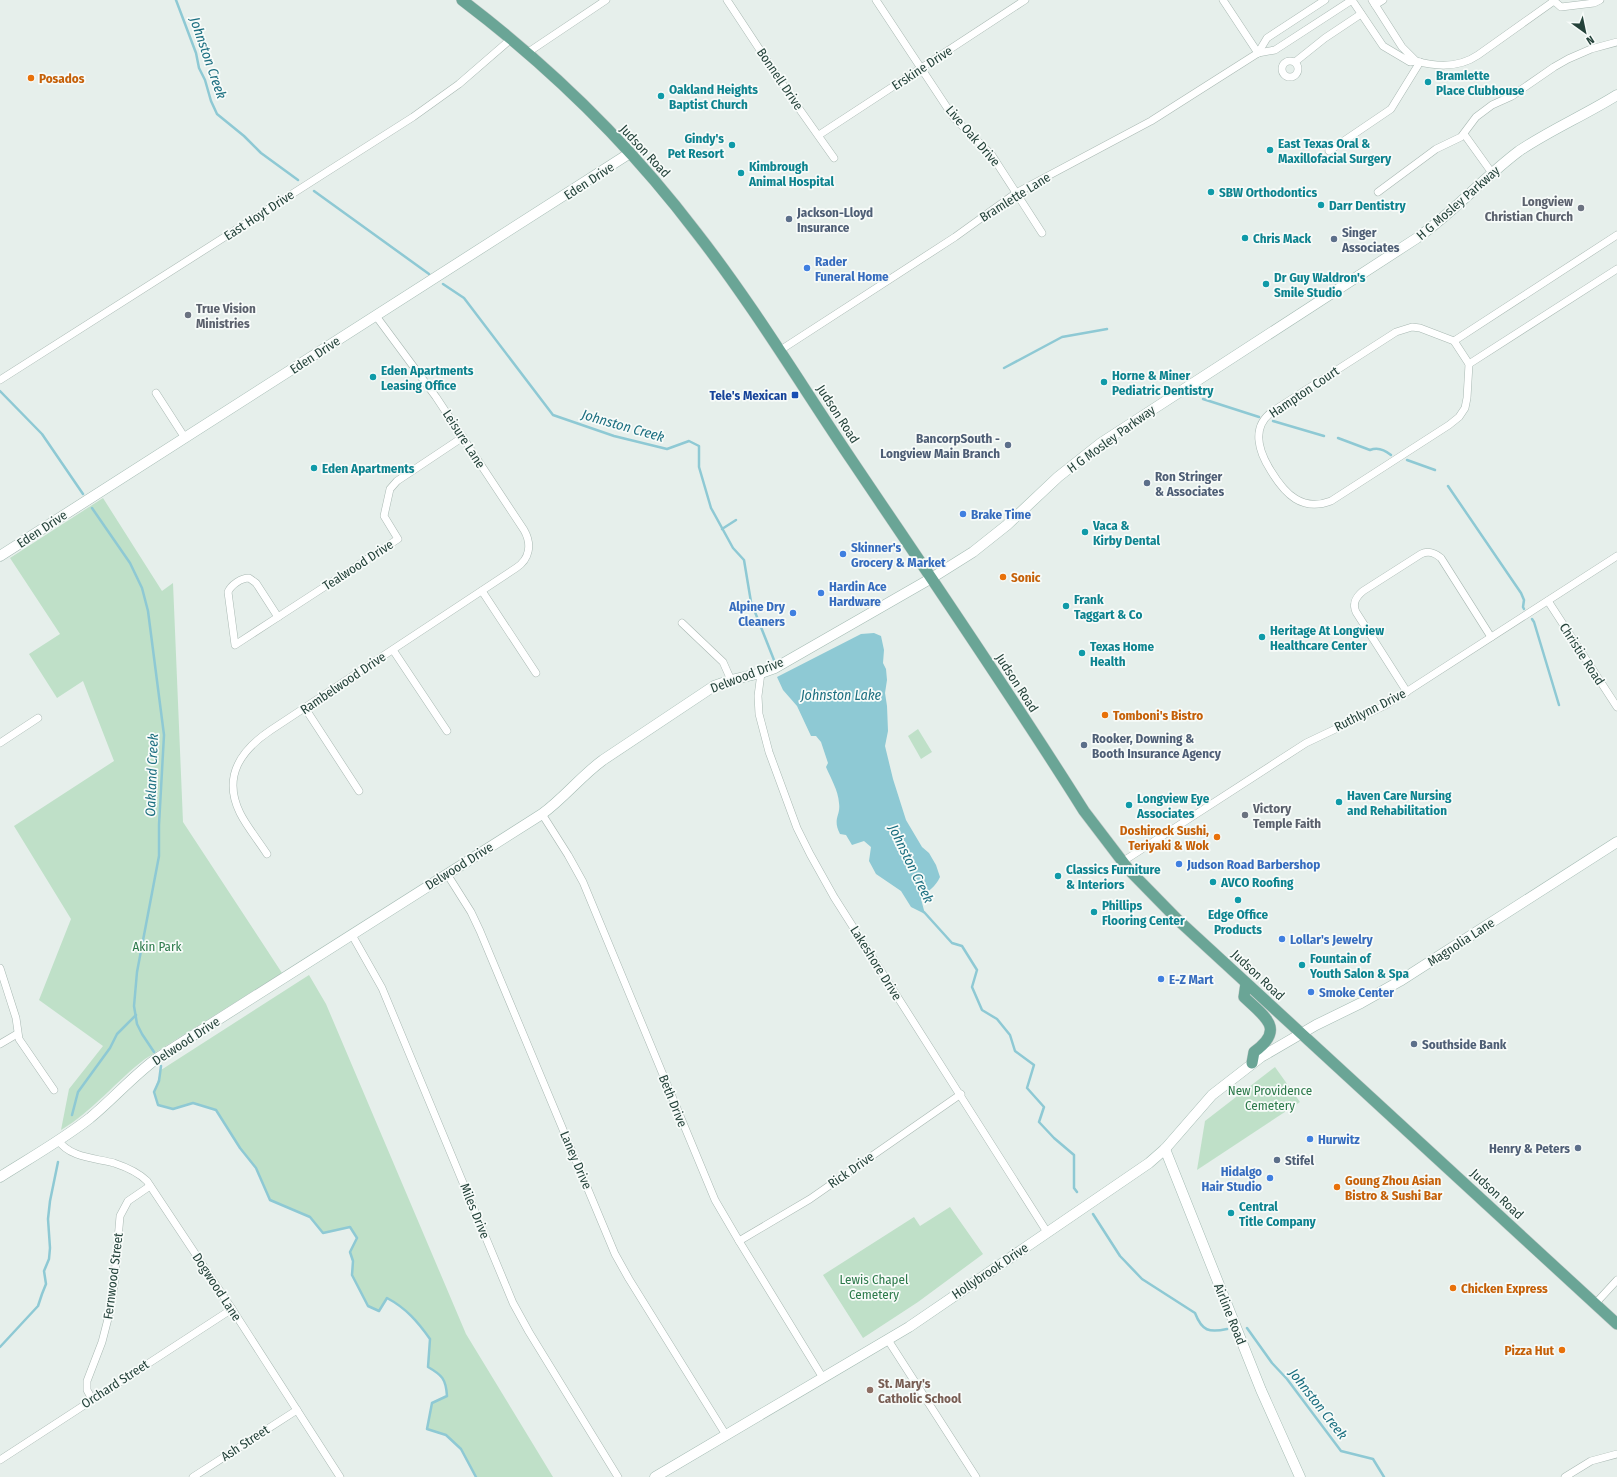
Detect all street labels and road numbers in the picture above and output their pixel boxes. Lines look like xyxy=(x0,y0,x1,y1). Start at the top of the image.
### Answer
street label: Erskine Drive xyxy=(889,43,955,93)
street label: Bonnell Drive xyxy=(754,45,806,113)
street label: Live Oak Drive xyxy=(943,103,1003,169)
street label: Judson Road xyxy=(617,122,673,180)
street label: Eden Drive xyxy=(561,159,617,203)
street label: H G Mosley Parkway xyxy=(1413,163,1503,243)
street label: Bramlette Lane xyxy=(977,169,1053,225)
street label: East Hoyt Drive xyxy=(221,187,297,243)
street label: Eden Drive xyxy=(287,333,343,377)
street label: Hampton Court xyxy=(1266,363,1342,421)
street label: Judson Road xyxy=(814,382,862,446)
street label: H G Mosley Parkway xyxy=(1064,402,1158,476)
street label: Leisure Lane xyxy=(440,407,488,471)
street label: Eden Drive xyxy=(14,507,70,551)
street label: Tealwood Drive xyxy=(320,537,396,593)
street label: Christie Road xyxy=(1556,620,1608,688)
street label: Rambelwood Drive xyxy=(297,649,389,717)
street label: Judson Road xyxy=(993,651,1041,715)
street label: Delwood Drive xyxy=(708,654,786,696)
street label: Ruthlynn Drive xyxy=(1332,686,1408,734)
street label: Delwood Drive xyxy=(422,839,496,893)
street label: Magnolia Lane xyxy=(1425,915,1497,969)
street label: Lakeshore Drive xyxy=(847,923,905,1003)
street label: Judson Road xyxy=(1229,947,1287,1003)
street label: Delwood Drive xyxy=(150,1014,222,1068)
street label: Beth Drive xyxy=(656,1073,690,1129)
street label: Laney Drive xyxy=(557,1129,595,1191)
street label: Rick Drive xyxy=(825,1149,877,1191)
street label: Judson Road xyxy=(1468,1166,1526,1222)
street label: Miles Drive xyxy=(457,1181,493,1241)
street label: Fernwood Street xyxy=(100,1231,126,1320)
street label: Hollybrook Drive xyxy=(949,1240,1031,1302)
street label: Dogwood Lane xyxy=(189,1250,245,1324)
street label: Airline Road xyxy=(1211,1281,1249,1347)
street label: Orchard Street xyxy=(79,1356,152,1411)
street label: Ash Street xyxy=(218,1422,272,1464)

